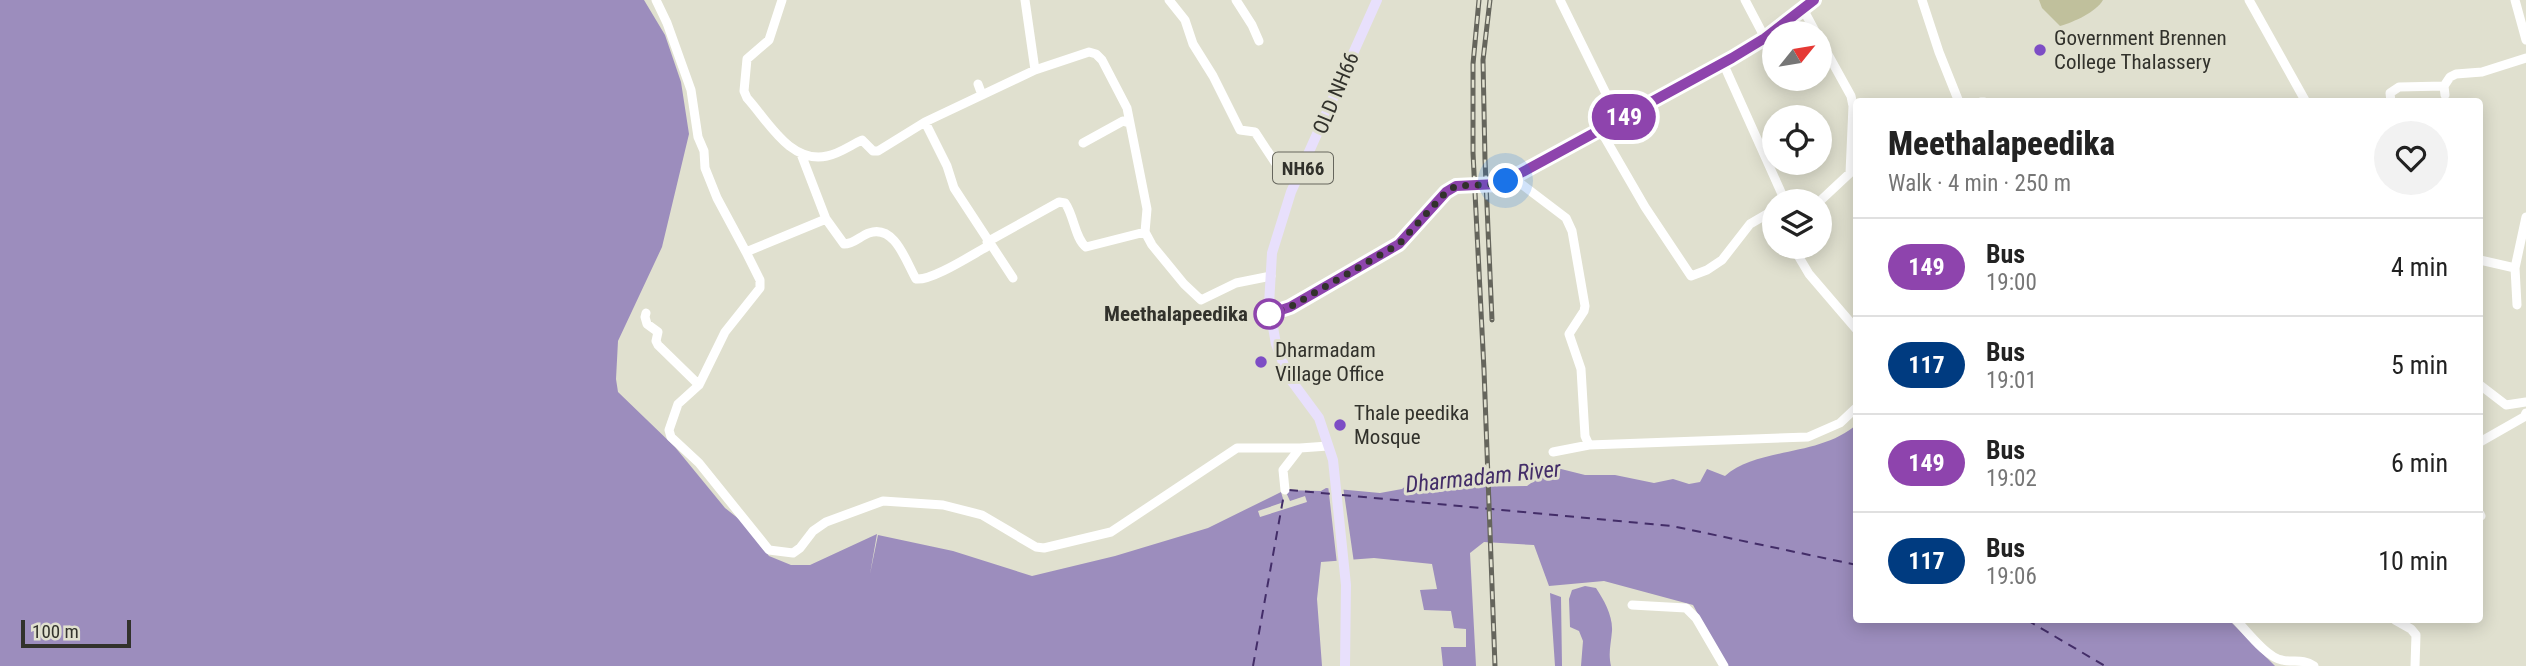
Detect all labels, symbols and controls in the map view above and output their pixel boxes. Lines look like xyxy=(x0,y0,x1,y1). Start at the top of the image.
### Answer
north arrow xyxy=(1762,21,1832,91)
map controls xyxy=(1762,21,1832,259)
place label: Government Brennen College Thalassery xyxy=(2054,26,2227,74)
marker: Government Brennen College Thalassery xyxy=(2032,42,2048,58)
street label: OLD NH66 xyxy=(1308,49,1364,137)
line badge: 149 xyxy=(1584,94,1664,140)
text: 149 xyxy=(1606,103,1642,131)
button: locate xyxy=(1762,105,1832,175)
button: heart xyxy=(2374,121,2448,195)
text: Meethalapeedika xyxy=(1888,124,2115,163)
road number: NH66 xyxy=(1273,152,1333,184)
your location xyxy=(1488,163,1523,198)
text: Walk · 4 min · 250 m xyxy=(1888,170,2071,197)
button: layers xyxy=(1762,189,1832,259)
text: Bus xyxy=(1986,239,2025,269)
text: 4 min xyxy=(2391,252,2448,282)
text: 149 xyxy=(1908,253,1945,281)
text: 19:00 xyxy=(1986,269,2037,296)
marker: Meethalapeedika xyxy=(1254,299,1284,329)
place label: Meethalapeedika xyxy=(1104,302,1248,326)
text: Bus xyxy=(1986,337,2025,367)
place label: Dharmadam Village Office xyxy=(1275,338,1384,386)
text: 5 min xyxy=(2391,350,2448,380)
text: 117 xyxy=(1908,351,1945,379)
marker: Dharmadam Village Office xyxy=(1253,354,1269,370)
text: 19:01 xyxy=(1986,367,2037,394)
place label: Thale peedika Mosque xyxy=(1354,401,1469,449)
marker: Thale peedika Mosque xyxy=(1332,417,1348,433)
text: Bus xyxy=(1986,435,2025,465)
text: 6 min xyxy=(2391,448,2448,478)
text: 149 xyxy=(1908,449,1945,477)
water label: Dharmadam River xyxy=(1404,455,1563,499)
text: 19:02 xyxy=(1986,465,2037,492)
text: Bus xyxy=(1986,533,2025,563)
text: 10 min xyxy=(2378,546,2448,576)
text: 117 xyxy=(1908,547,1945,575)
text: 19:06 xyxy=(1986,563,2037,590)
scale bar xyxy=(21,617,131,649)
text: 100 m xyxy=(32,620,79,643)

